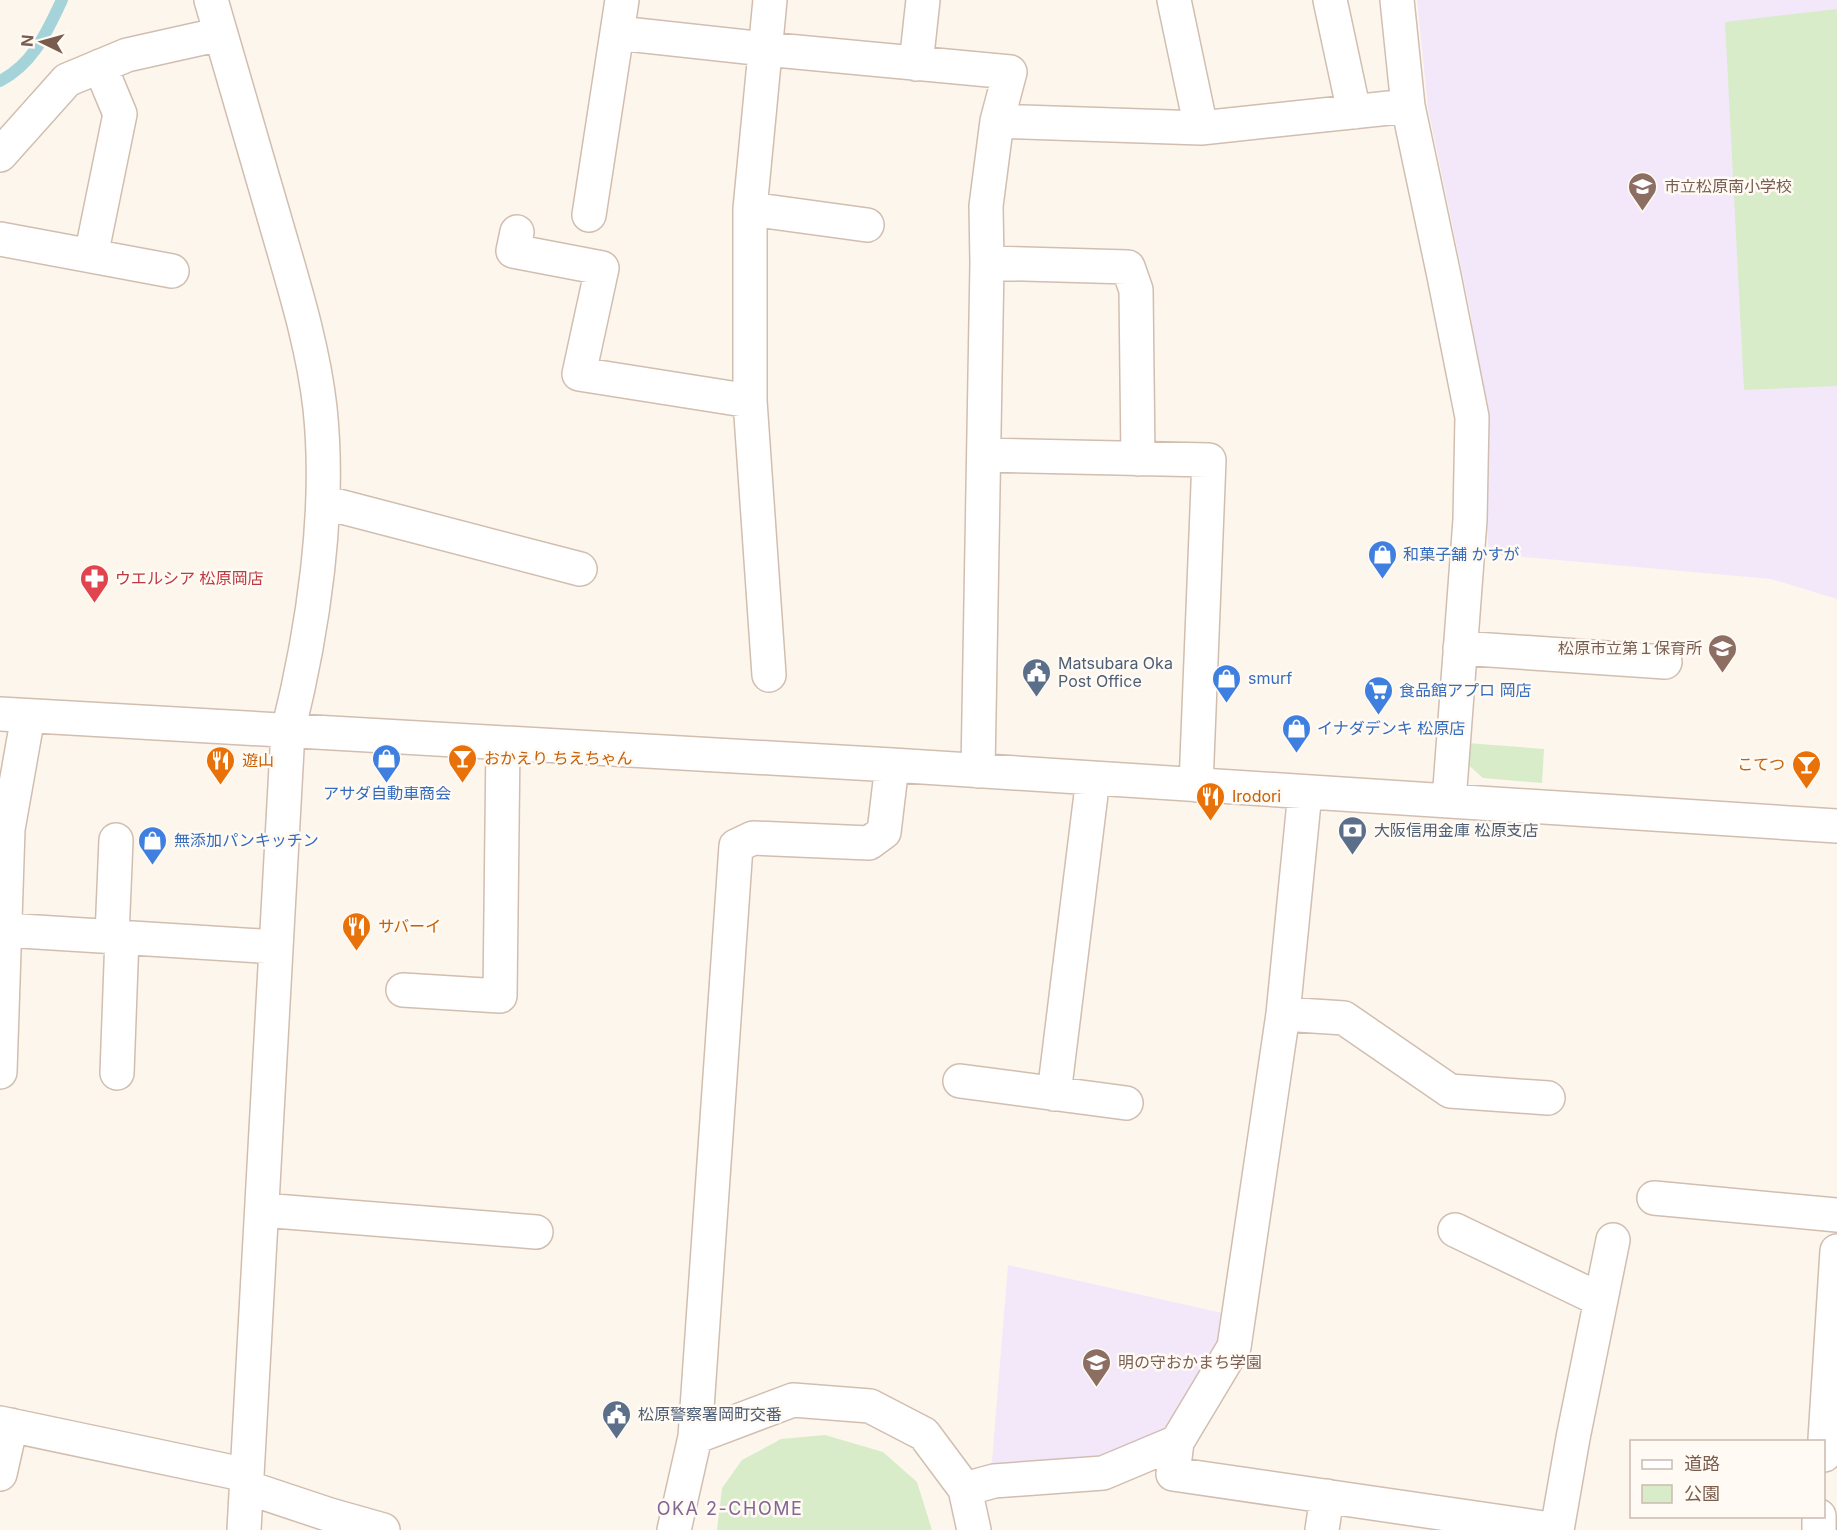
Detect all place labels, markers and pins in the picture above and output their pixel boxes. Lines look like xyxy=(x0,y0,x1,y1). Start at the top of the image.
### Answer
school or university icon: 市立松原南小学校 xyxy=(1627,170,1659,212)
place label: 市立松原南小学校 xyxy=(1664,176,1792,196)
shop icon: 和菓子舗 かすが xyxy=(1366,538,1398,580)
place label: 和菓子舗 かすが xyxy=(1403,544,1520,564)
pharmacy icon: ウエルシア 松原岡店 xyxy=(78,562,110,604)
place label: ウエルシア 松原岡店 xyxy=(115,568,264,588)
school or university icon: 松原市立第１保育所 xyxy=(1707,632,1739,674)
place label: 松原市立第１保育所 xyxy=(1558,638,1702,658)
place label: Matsubara Oka Post Office xyxy=(1058,653,1173,691)
public building icon: Matsubara Oka Post Office xyxy=(1021,656,1053,698)
shop icon: smurf xyxy=(1211,662,1243,704)
place label: smurf xyxy=(1248,668,1292,688)
supermarket icon: 食品館アプロ 岡店 xyxy=(1362,674,1394,716)
place label: 食品館アプロ 岡店 xyxy=(1399,680,1532,700)
shop icon: イナダデンキ 松原店 xyxy=(1280,712,1312,754)
place label: イナダデンキ 松原店 xyxy=(1317,718,1465,738)
shop icon: アサダ自動車商会 xyxy=(371,742,403,784)
bar icon: おかえり ちえちゃん xyxy=(447,742,479,784)
restaurant icon: 遊山 xyxy=(205,744,237,786)
place label: おかえり ちえちゃん xyxy=(484,748,633,768)
bar icon: こてつ xyxy=(1790,748,1822,790)
place label: 遊山 xyxy=(242,750,274,770)
place label: こてつ xyxy=(1737,754,1785,774)
restaurant icon: Irodori xyxy=(1195,780,1227,822)
place label: アサダ自動車商会 xyxy=(323,783,451,803)
place label: Irodori xyxy=(1232,786,1281,806)
bank icon: 大阪信用金庫 松原支店 xyxy=(1337,814,1369,856)
place label: 大阪信用金庫 松原支店 xyxy=(1374,820,1539,840)
shop icon: 無添加パンキッチン xyxy=(137,824,169,866)
place label: 無添加パンキッチン xyxy=(174,830,319,850)
restaurant icon: サバーイ xyxy=(341,910,373,952)
place label: サバーイ xyxy=(378,916,441,936)
school or university icon: 明の守おかまち学園 xyxy=(1081,1346,1113,1388)
place label: 明の守おかまち学園 xyxy=(1118,1352,1262,1372)
public building icon: 松原警察署岡町交番 xyxy=(601,1398,633,1440)
place label: 松原警察署岡町交番 xyxy=(638,1404,782,1424)

